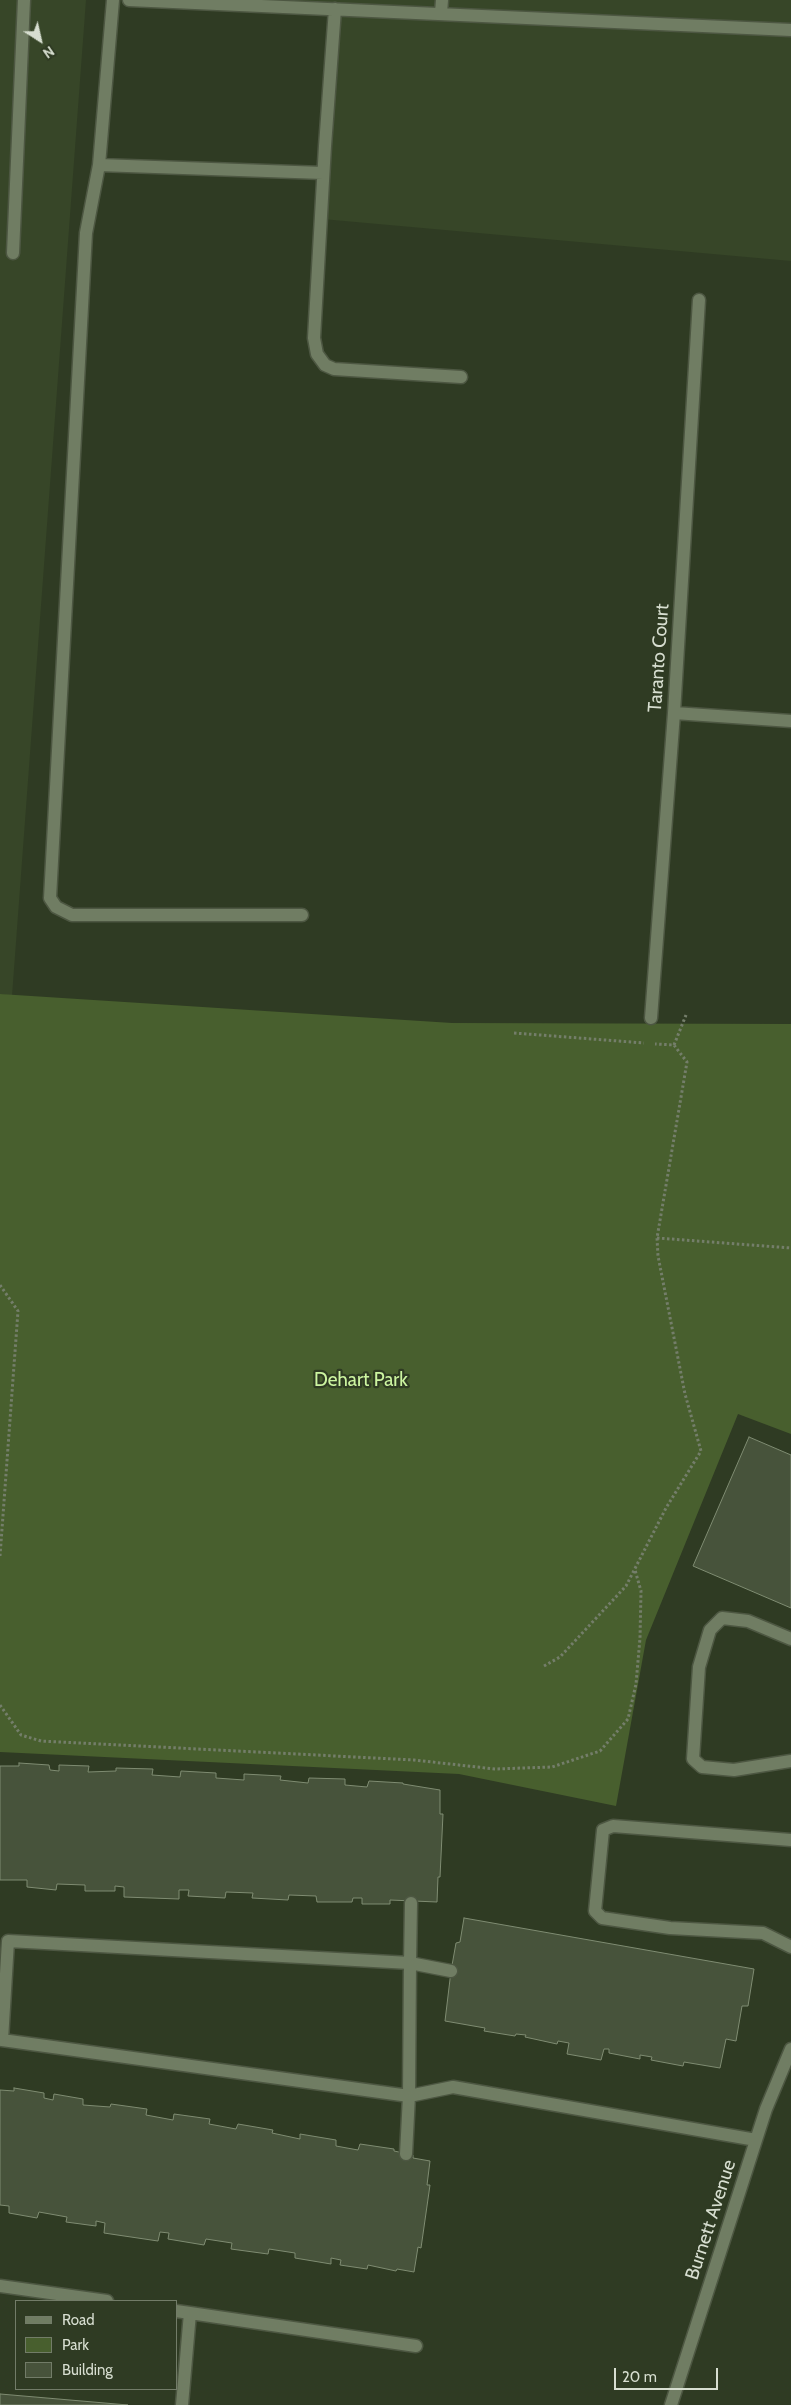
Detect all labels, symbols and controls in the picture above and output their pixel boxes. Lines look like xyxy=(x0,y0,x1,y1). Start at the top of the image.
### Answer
north arrow xyxy=(15,15,65,65)
text: N xyxy=(39,42,58,63)
street label: Taranto Court xyxy=(644,603,674,713)
park label: Dehart Park xyxy=(314,1369,408,1391)
street label: Burnett Avenue xyxy=(681,2157,741,2283)
legend xyxy=(15,2300,178,2390)
text: Road xyxy=(62,2311,95,2329)
text: Park xyxy=(62,2336,89,2354)
scale bar xyxy=(616,2358,720,2390)
text: Building xyxy=(62,2361,113,2379)
text: 20 m xyxy=(622,2368,657,2386)

